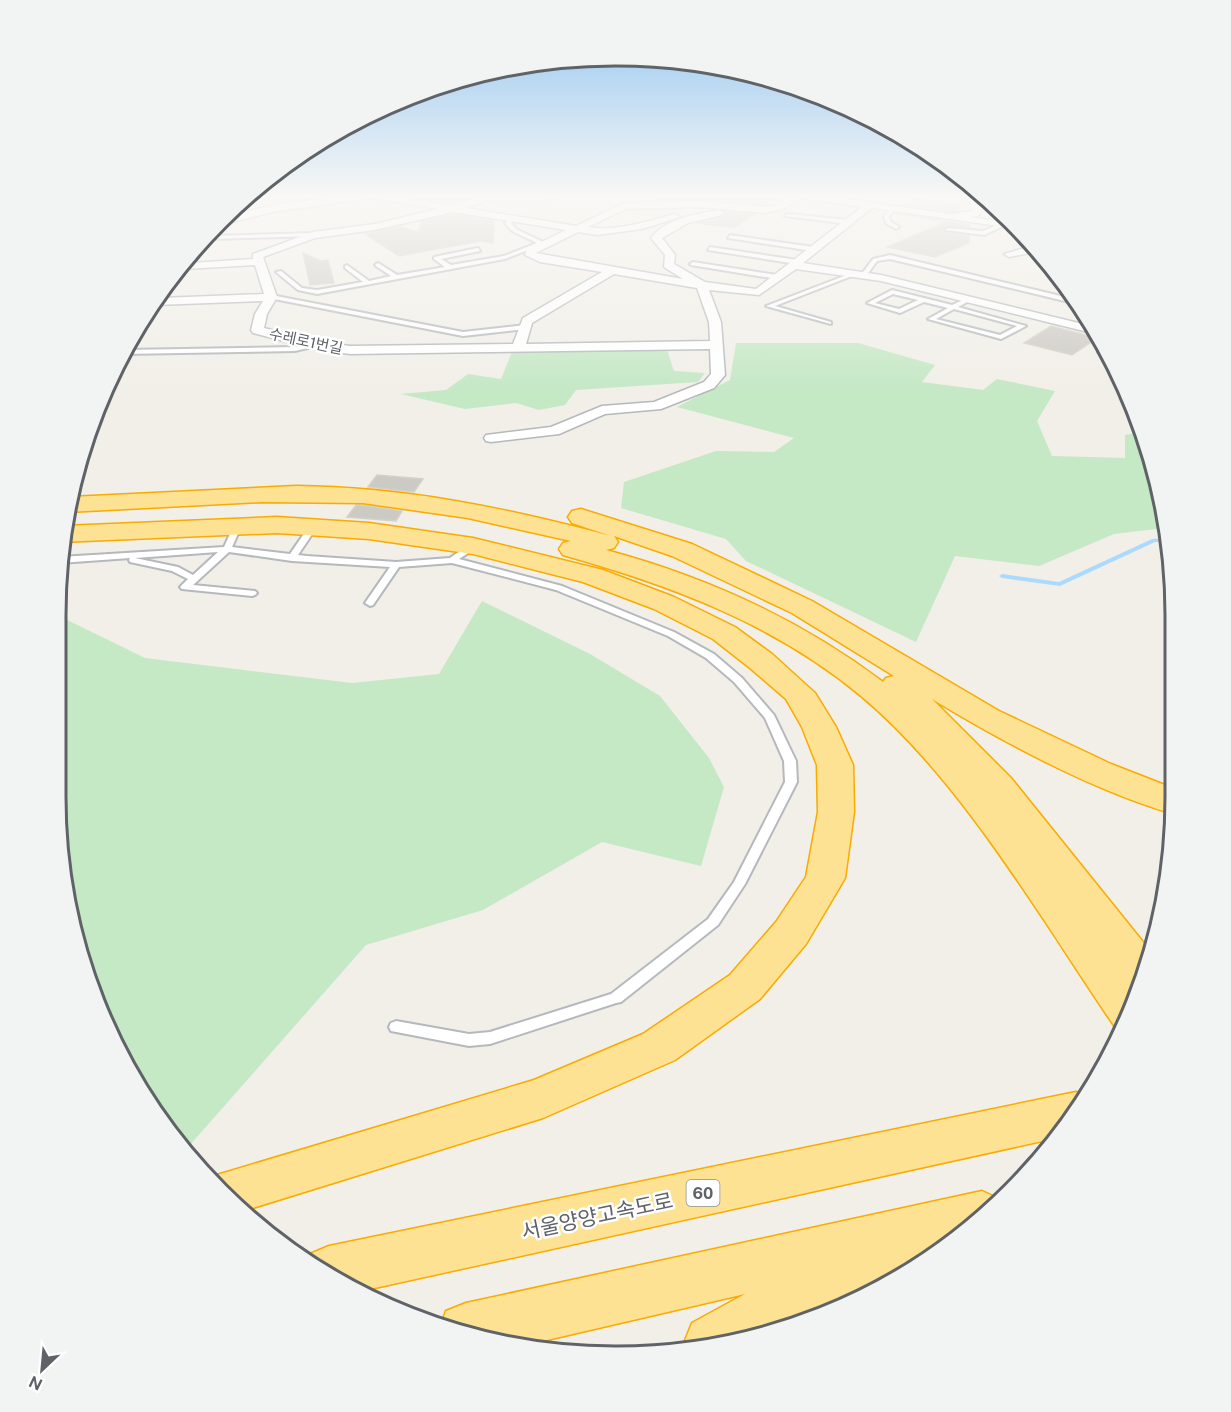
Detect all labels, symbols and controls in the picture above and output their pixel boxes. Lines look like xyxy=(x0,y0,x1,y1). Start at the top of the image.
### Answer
street label: 수레로1번길 xyxy=(267,325,345,357)
road number: 60 xyxy=(686,1180,720,1206)
street label: 서울양양고속도로 xyxy=(519,1188,675,1244)
north arrow xyxy=(12,1340,72,1400)
text: N xyxy=(26,1372,45,1394)

